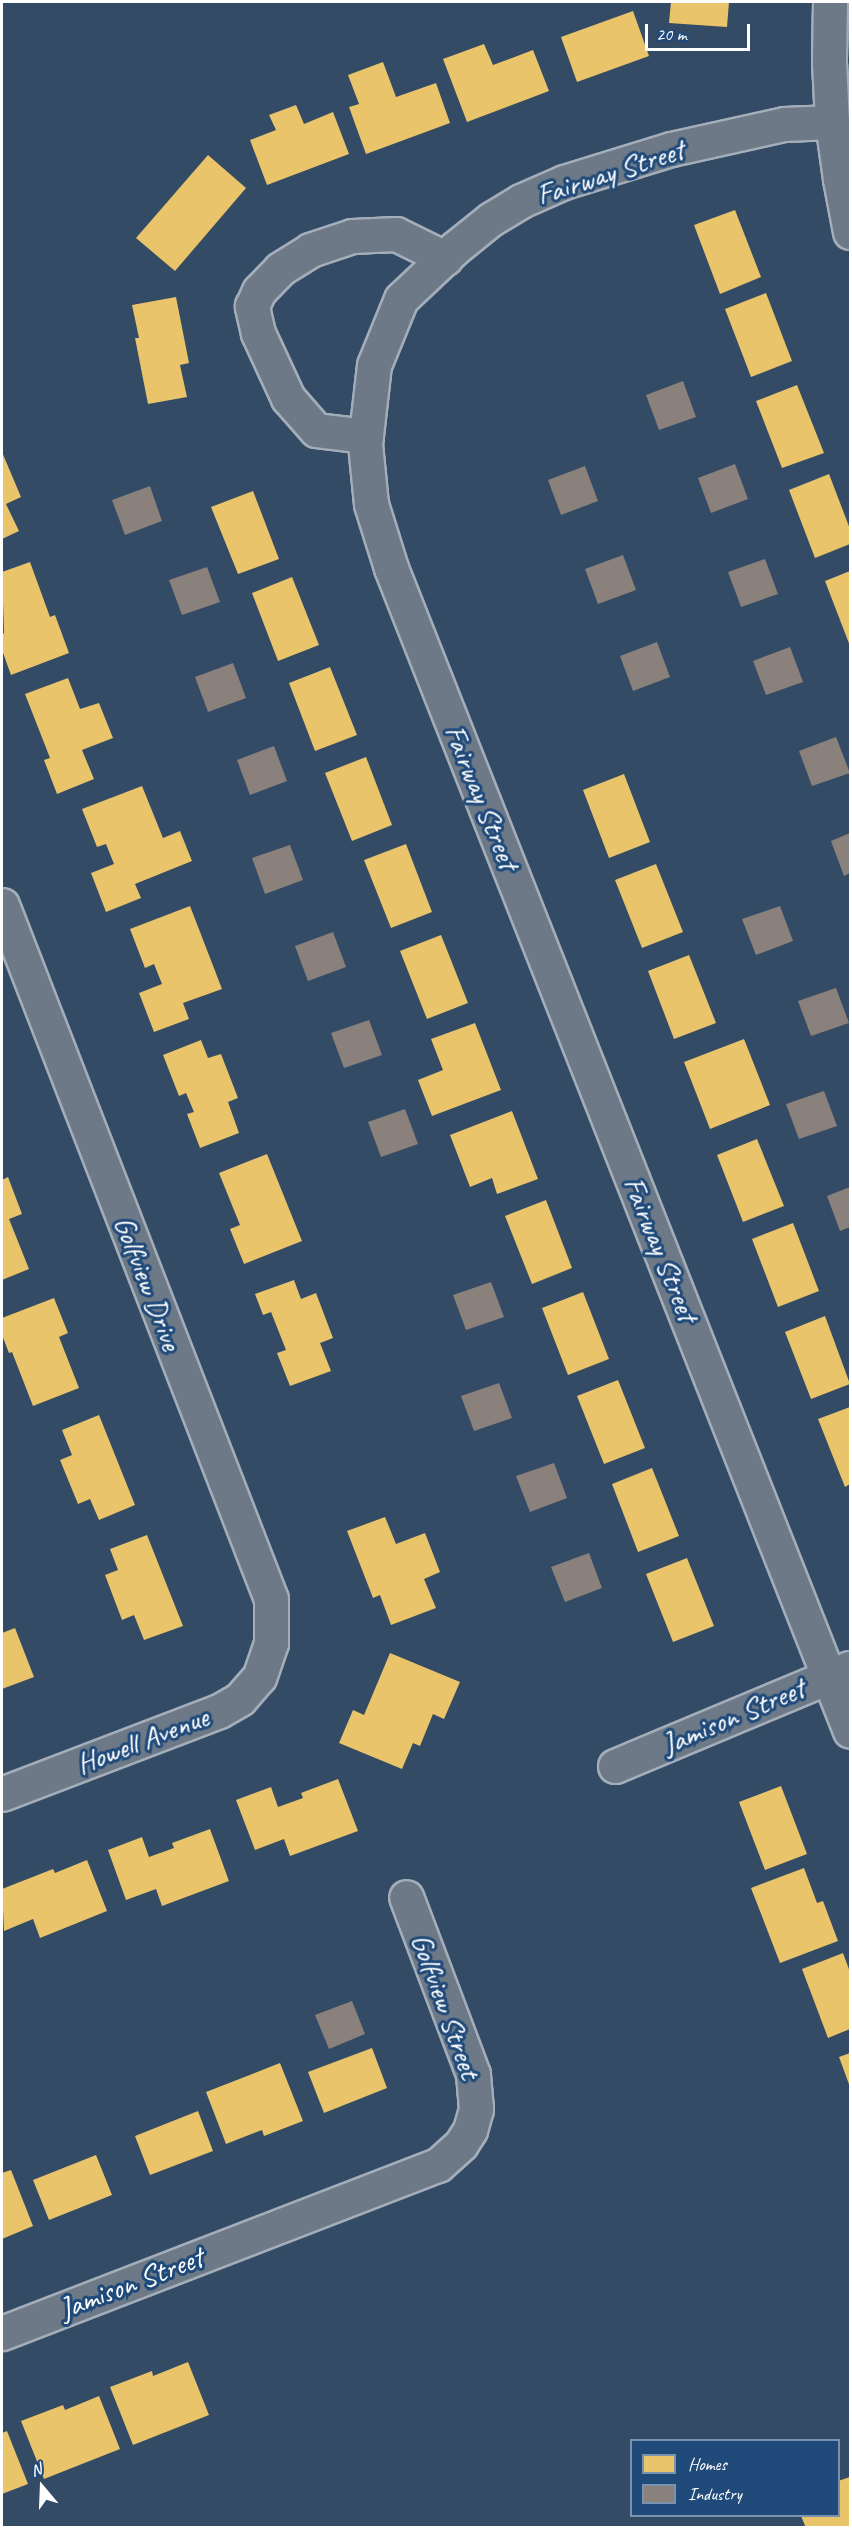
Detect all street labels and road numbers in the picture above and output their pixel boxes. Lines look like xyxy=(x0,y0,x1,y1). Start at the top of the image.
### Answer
street label: Fairway Street xyxy=(532,131,688,213)
street label: Fairway Street xyxy=(437,719,527,875)
street label: Fairway Street xyxy=(616,1171,706,1327)
street label: Golfview Drive xyxy=(106,1211,190,1355)
street label: Jamison Street xyxy=(656,1670,810,1762)
street label: Howell Avenue xyxy=(71,1698,213,1782)
street label: Golfview Street xyxy=(403,1928,489,2084)
street label: Jamison Street xyxy=(54,2239,208,2327)

